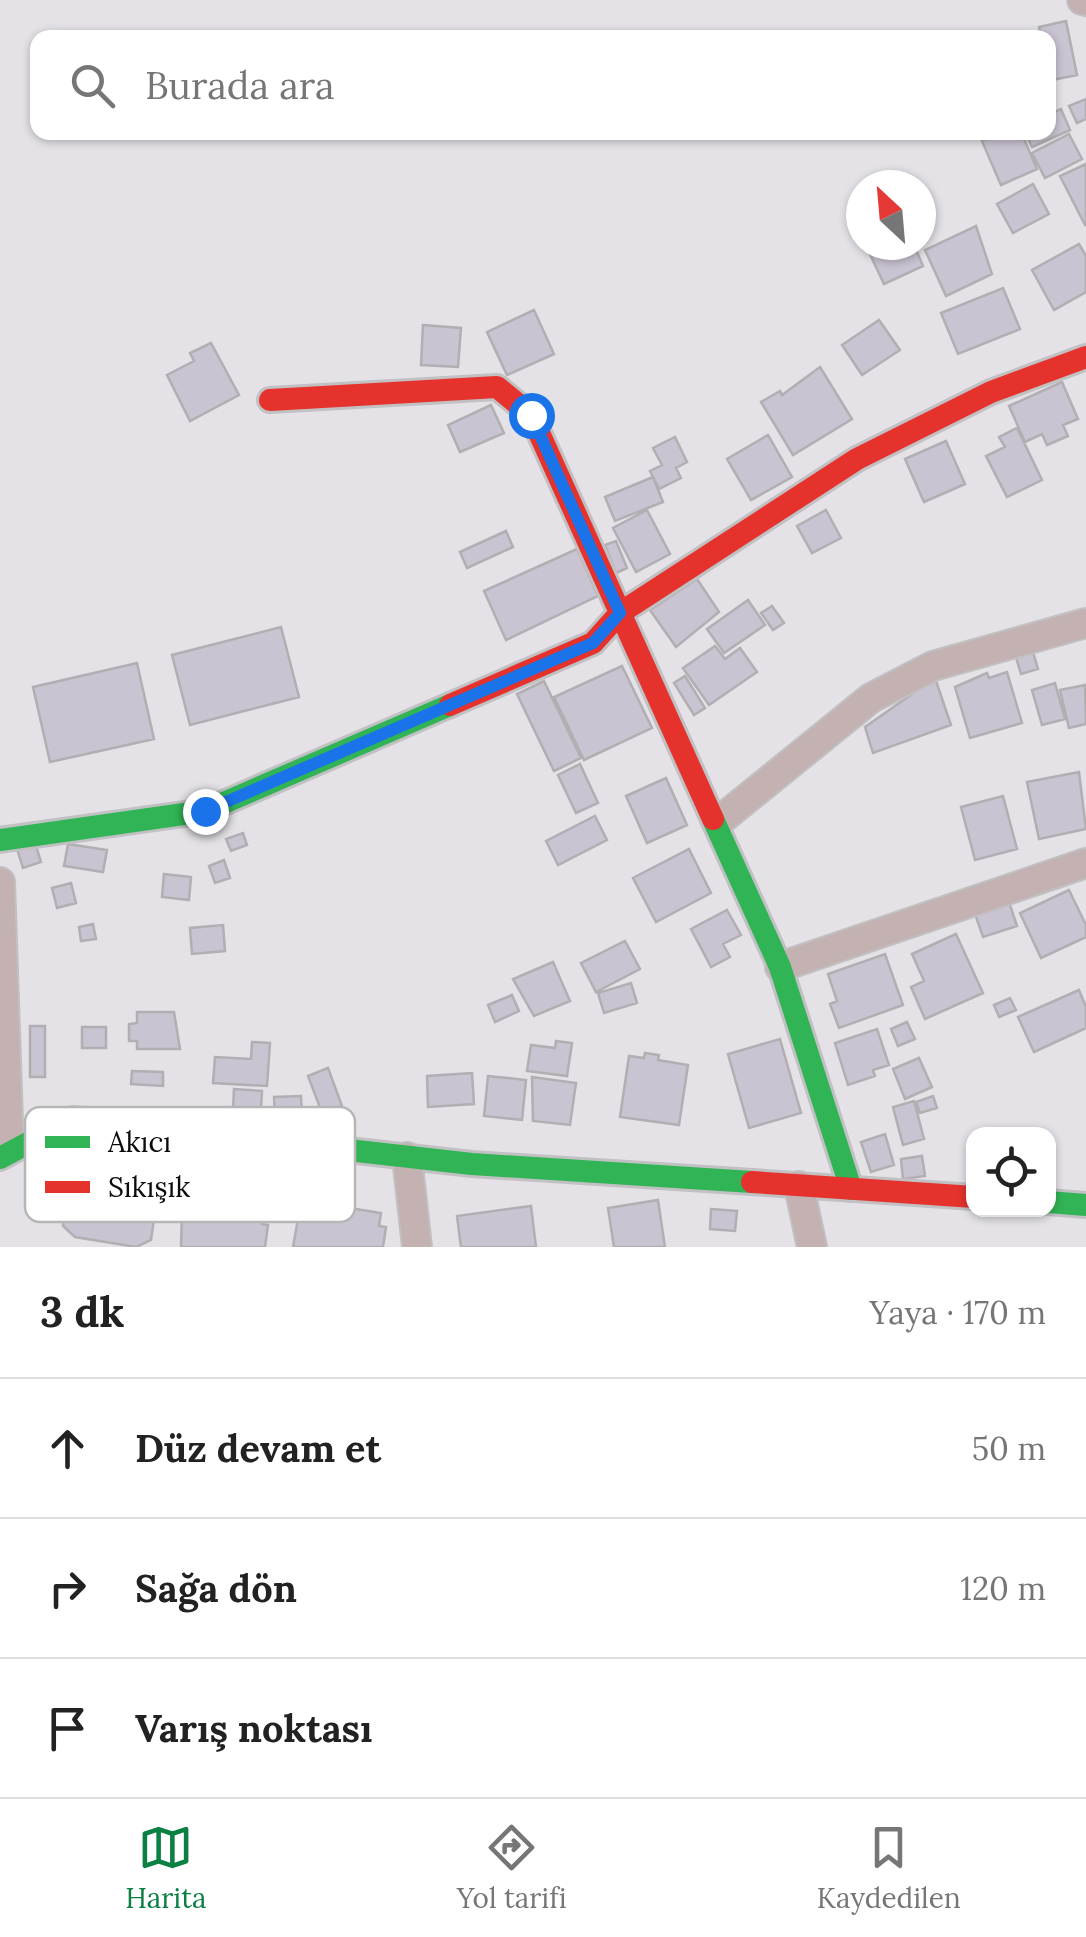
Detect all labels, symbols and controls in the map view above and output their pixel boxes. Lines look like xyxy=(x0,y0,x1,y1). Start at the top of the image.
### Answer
search box xyxy=(30,30,1056,140)
icon: search xyxy=(65,58,120,113)
text: Burada ara xyxy=(145,61,335,109)
north arrow xyxy=(846,170,936,260)
route start xyxy=(509,393,555,439)
route end xyxy=(183,789,229,835)
legend xyxy=(25,1107,355,1222)
text: Akıcı xyxy=(107,1124,171,1160)
map controls xyxy=(966,1127,1056,1217)
button: locate xyxy=(966,1127,1056,1217)
text: Sıkışık xyxy=(108,1169,190,1205)
text: 3 dk xyxy=(40,1285,125,1339)
text: Yaya · 170 m xyxy=(870,1292,1046,1333)
icon: ahead xyxy=(40,1421,95,1476)
text: Düz devam et xyxy=(135,1424,381,1472)
text: 50 m xyxy=(972,1428,1046,1469)
icon: right xyxy=(40,1561,95,1616)
text: Sağa dön xyxy=(135,1564,297,1612)
text: 120 m xyxy=(960,1568,1046,1609)
icon: arrive xyxy=(40,1701,95,1756)
text: Varış noktası xyxy=(135,1704,372,1752)
tab: Harita xyxy=(125,1820,206,1916)
tab: Yol tarifi xyxy=(457,1820,567,1916)
tab: Kaydedilen xyxy=(817,1820,961,1916)

